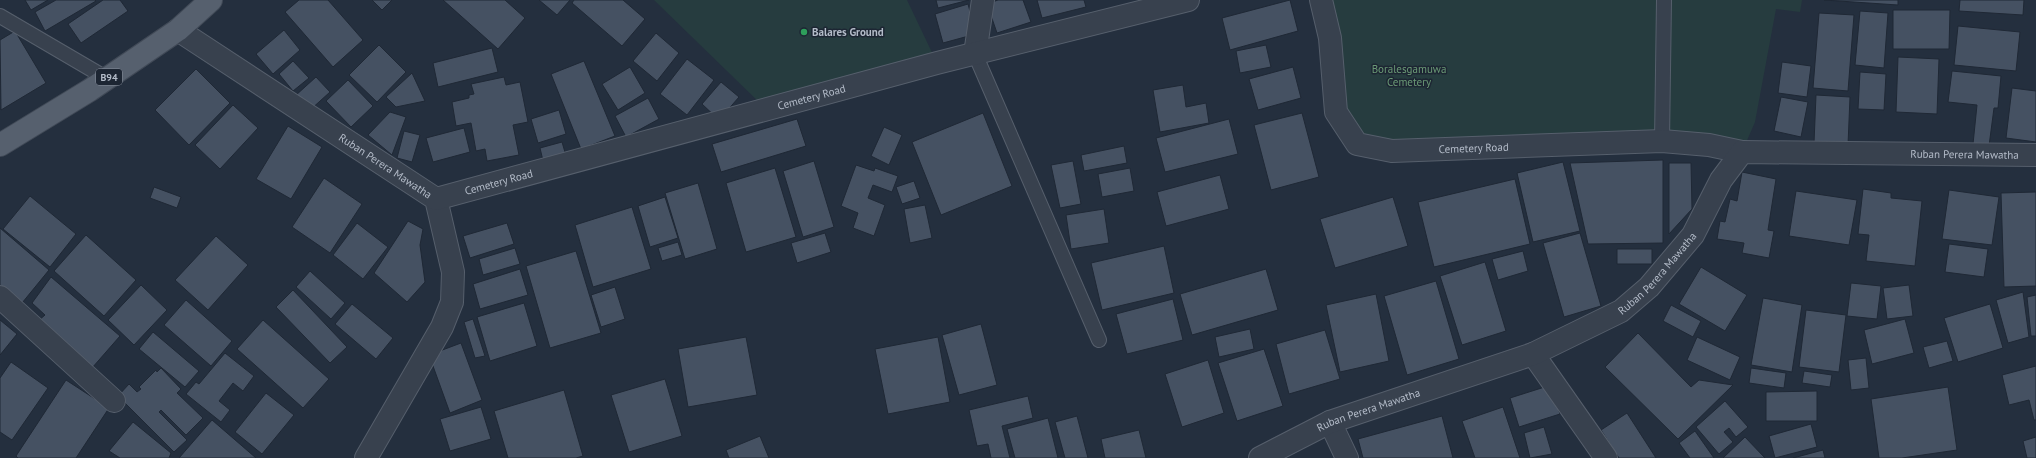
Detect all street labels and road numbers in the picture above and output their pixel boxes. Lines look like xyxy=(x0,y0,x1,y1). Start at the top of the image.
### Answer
road number: B94 xyxy=(96,69,122,85)
street label: Cemetery Road xyxy=(776,81,847,113)
street label: Ruban Perera Mawatha xyxy=(336,130,435,201)
street label: Cemetery Road xyxy=(1438,140,1509,156)
street label: Ruban Perera Mawatha xyxy=(1910,147,2019,162)
street label: Cemetery Road xyxy=(463,166,534,198)
street label: Ruban Perera Mawatha xyxy=(1615,229,1699,318)
street label: Ruban Perera Mawatha xyxy=(1314,385,1422,435)

